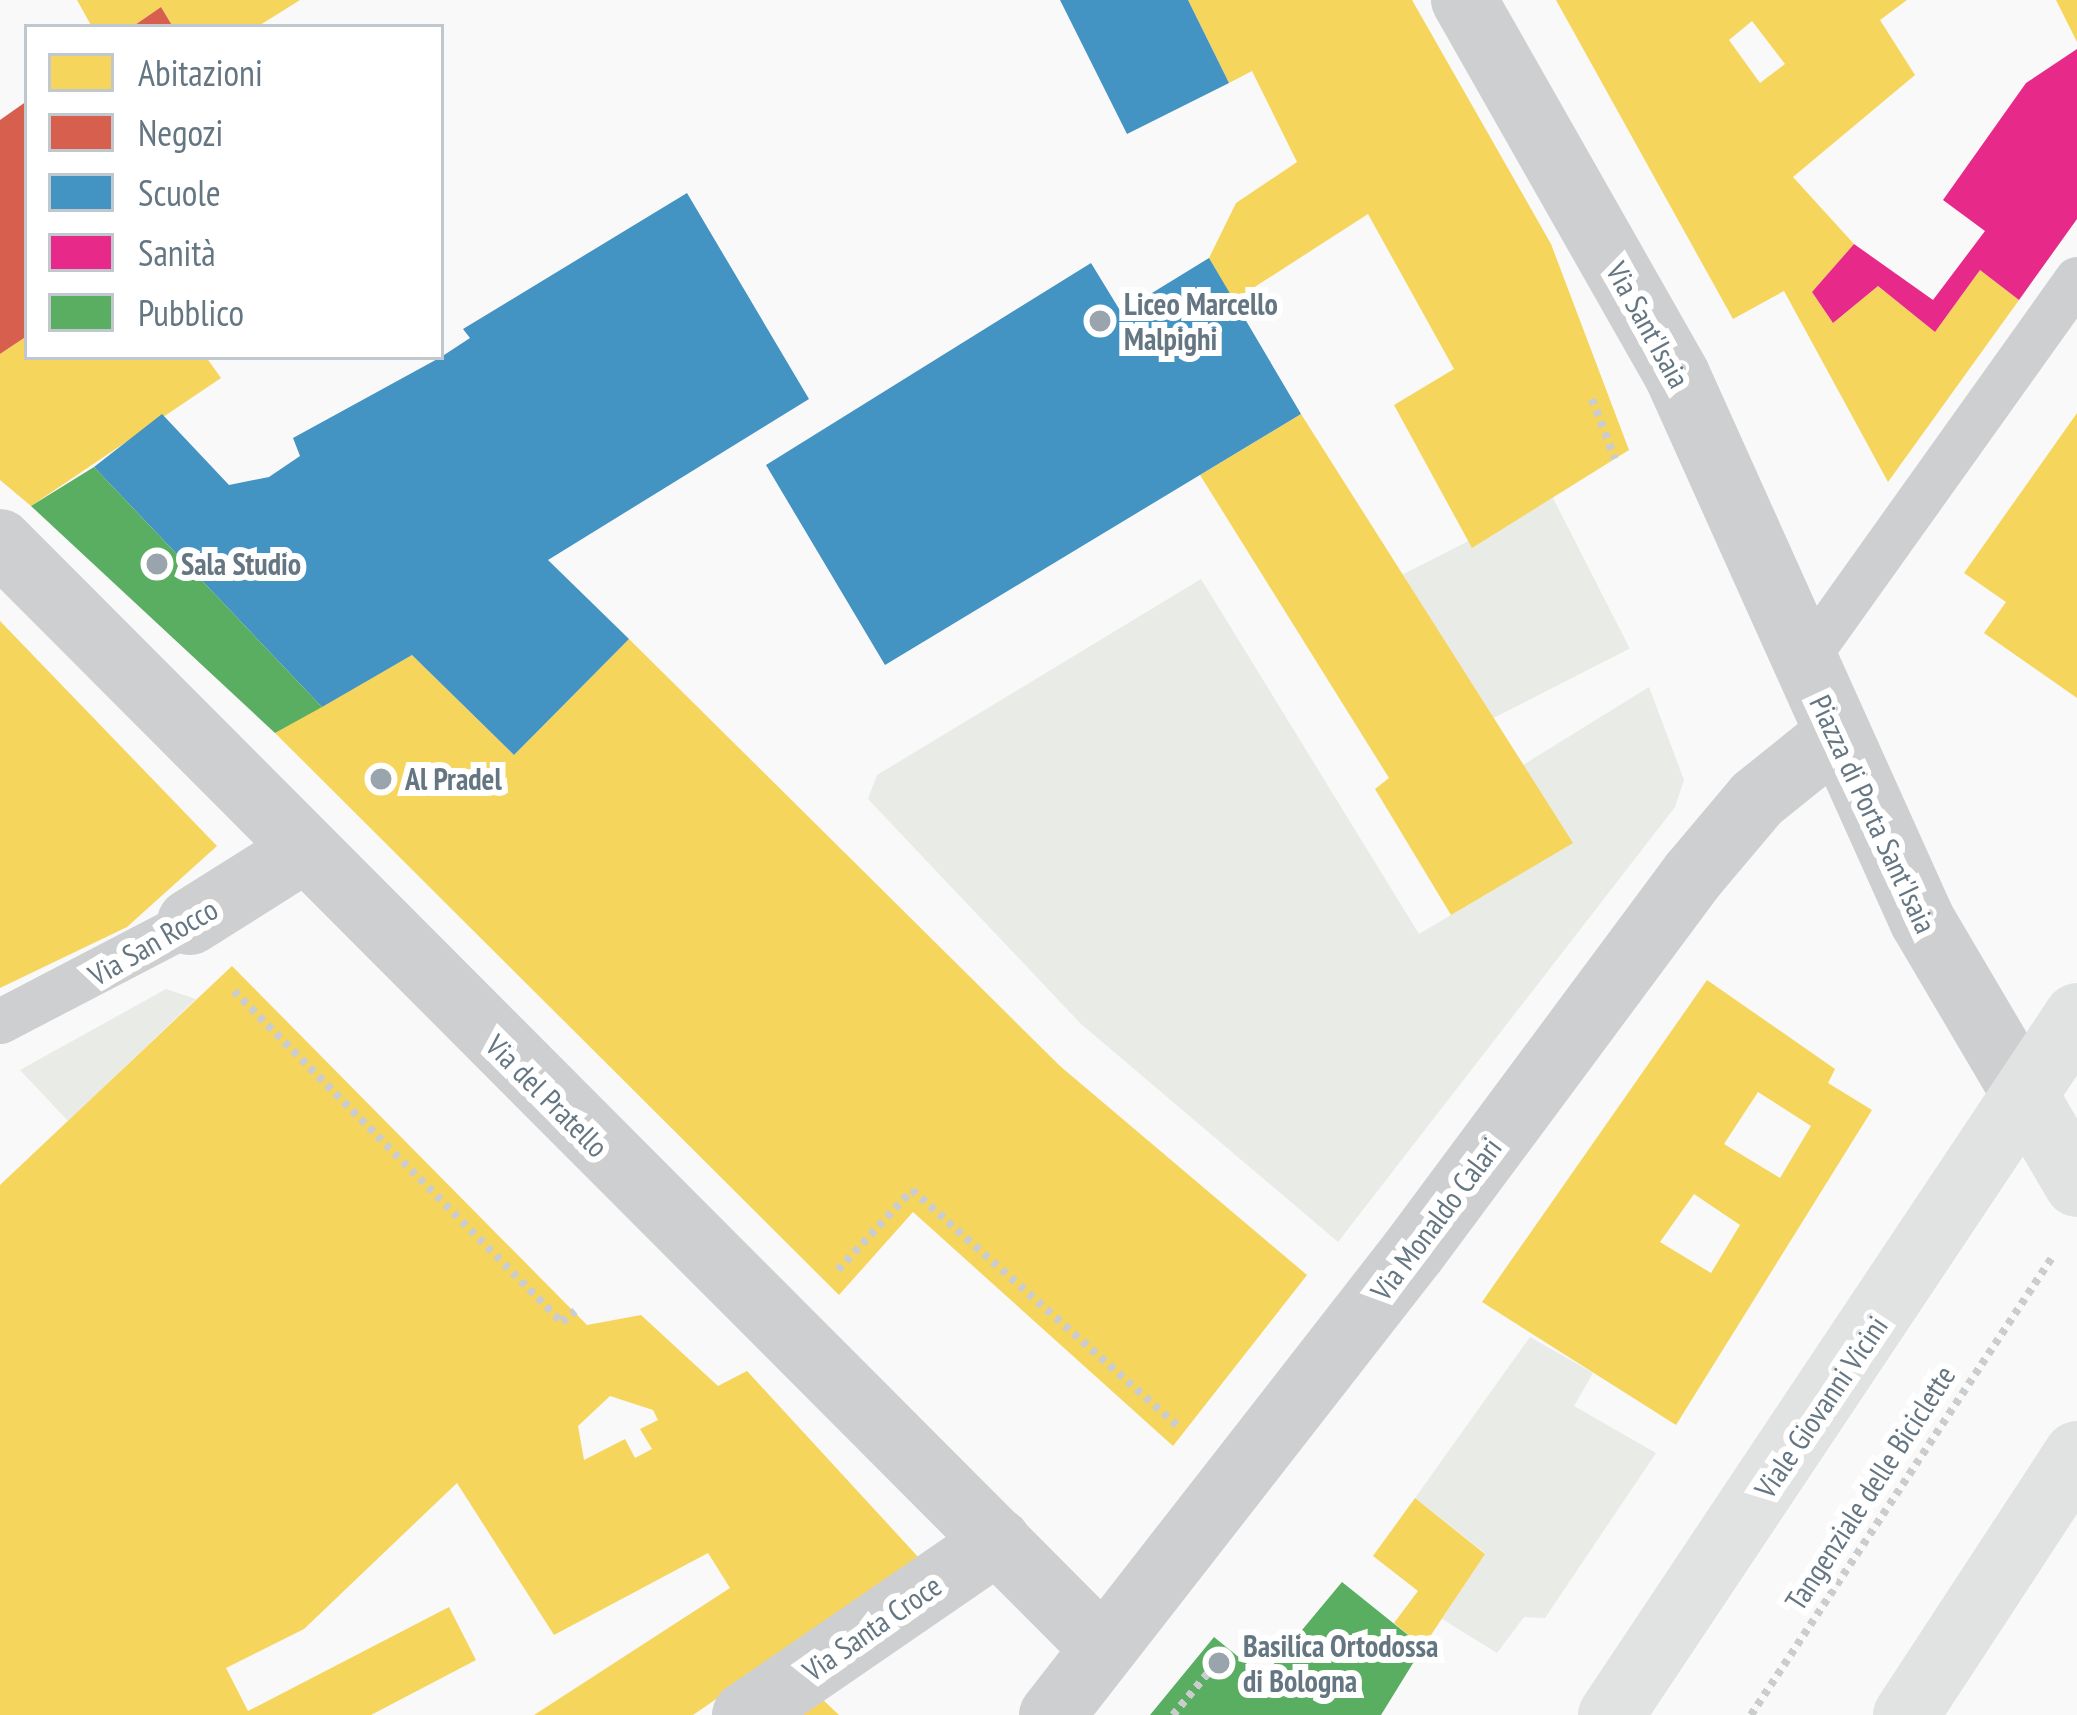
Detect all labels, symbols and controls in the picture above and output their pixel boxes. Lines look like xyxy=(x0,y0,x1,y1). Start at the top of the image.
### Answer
legend xyxy=(24,24,444,360)
text: Abitazioni xyxy=(138,49,263,96)
text: Negozi xyxy=(138,109,223,156)
text: Scuole xyxy=(138,169,221,216)
text: Sanità xyxy=(138,229,216,276)
street label: Via Sant'Isaia xyxy=(1599,256,1697,394)
place label: Liceo Marcello Malpighi xyxy=(1124,286,1278,356)
text: Pubblico xyxy=(138,289,244,336)
marker: Liceo Marcello Malpighi xyxy=(1087,308,1113,334)
place label: Sala Studio xyxy=(181,546,301,582)
marker: Sala Studio xyxy=(144,551,170,577)
street label: Piazza di Porta Sant'Isaia xyxy=(1802,689,1944,939)
place label: Al Pradel xyxy=(405,761,502,797)
marker: Al Pradel xyxy=(368,766,394,792)
street label: Via San Rocco xyxy=(82,891,224,993)
street label: Via del Pratello xyxy=(478,1027,616,1165)
street label: Via Monaldo Calari xyxy=(1363,1131,1509,1307)
street label: Viale Giovanni Vicini xyxy=(1747,1309,1895,1505)
street label: Tangenziale delle Biciclette xyxy=(1777,1359,1963,1617)
street label: Via Santa Croce xyxy=(796,1567,948,1689)
place label: Basilica Ortodossa di Bologna xyxy=(1243,1628,1439,1698)
marker: Basilica Ortodossa di Bologna xyxy=(1206,1650,1232,1676)

